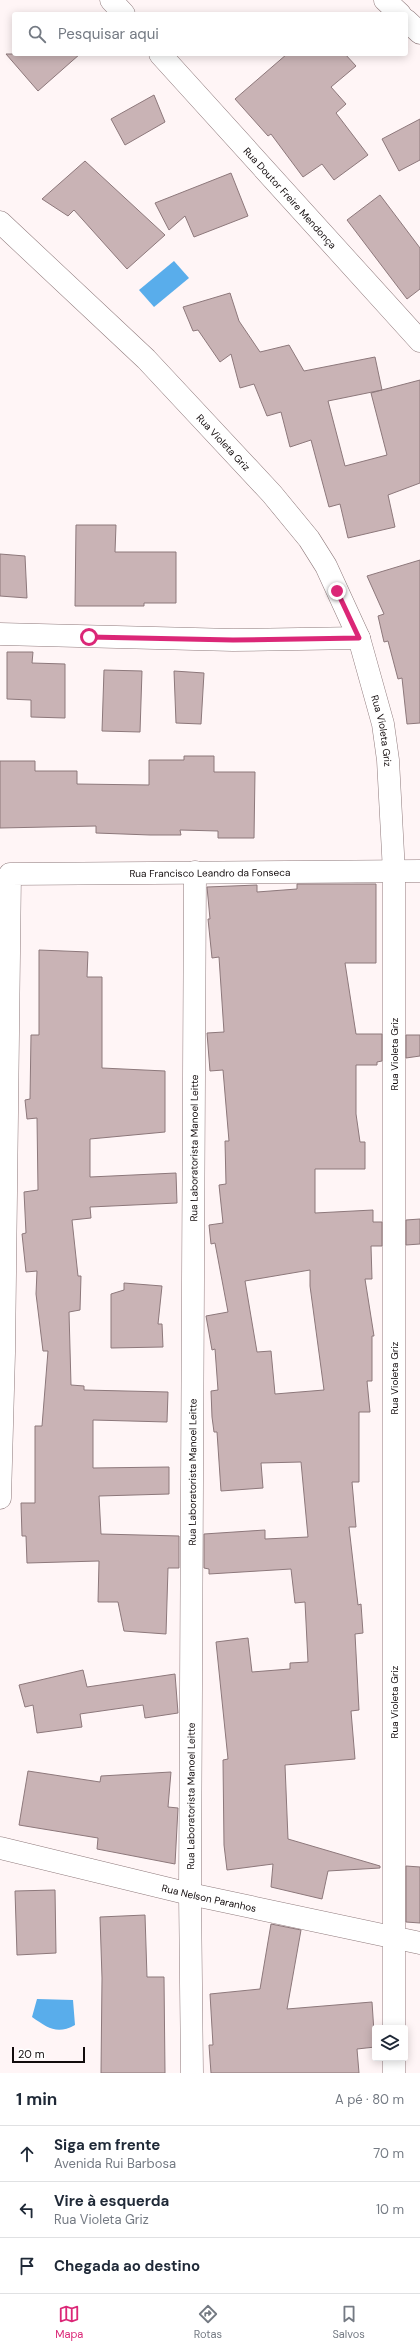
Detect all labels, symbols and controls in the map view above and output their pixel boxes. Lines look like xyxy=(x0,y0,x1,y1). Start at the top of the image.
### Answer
search box xyxy=(12,12,408,56)
icon: search xyxy=(26,23,48,45)
text: Pesquisar aqui xyxy=(58,24,159,44)
street label: Rua Doutor Freire Mendonça xyxy=(241,144,339,251)
street label: Rua Violeta Griz xyxy=(194,411,254,474)
route end xyxy=(328,582,346,600)
route start xyxy=(80,628,98,646)
street label: Rua Violeta Griz xyxy=(369,693,395,767)
street label: Rua Francisco Leandro da Fonseca xyxy=(129,865,290,880)
street label: Rua Violeta Griz xyxy=(388,1017,401,1090)
street label: Rua Laboratorista Manoel Leitte xyxy=(187,1074,201,1222)
street label: Rua Violeta Griz xyxy=(388,1341,401,1414)
street label: Rua Laboratorista Manoel Leitte xyxy=(185,1398,199,1546)
street label: Rua Violeta Griz xyxy=(388,1665,401,1738)
street label: Rua Laboratorista Manoel Leitte xyxy=(184,1722,197,1870)
street label: Rua Nelson Paranhos xyxy=(160,1881,258,1914)
map controls xyxy=(372,2025,408,2061)
button: layers xyxy=(372,2025,408,2061)
scale bar xyxy=(12,2045,85,2064)
text: 20 m xyxy=(18,2047,44,2061)
text: 1 min xyxy=(16,2088,57,2110)
text: A pé · 80 m xyxy=(335,2091,404,2108)
text: Siga em frente xyxy=(54,2135,160,2155)
icon: ahead xyxy=(16,2143,38,2165)
text: 70 m xyxy=(373,2145,404,2162)
text: Avenida Rui Barbosa xyxy=(54,2155,176,2172)
text: Vire à esquerda xyxy=(54,2191,169,2211)
icon: left xyxy=(16,2199,38,2221)
text: 10 m xyxy=(376,2201,404,2218)
text: Rua Violeta Griz xyxy=(54,2211,149,2228)
icon: arrive xyxy=(16,2255,38,2277)
text: Chegada ao destino xyxy=(54,2256,200,2276)
tab: Mapa xyxy=(55,2303,83,2341)
tab: Rotas xyxy=(194,2303,222,2341)
tab: Salvos xyxy=(332,2303,365,2341)

